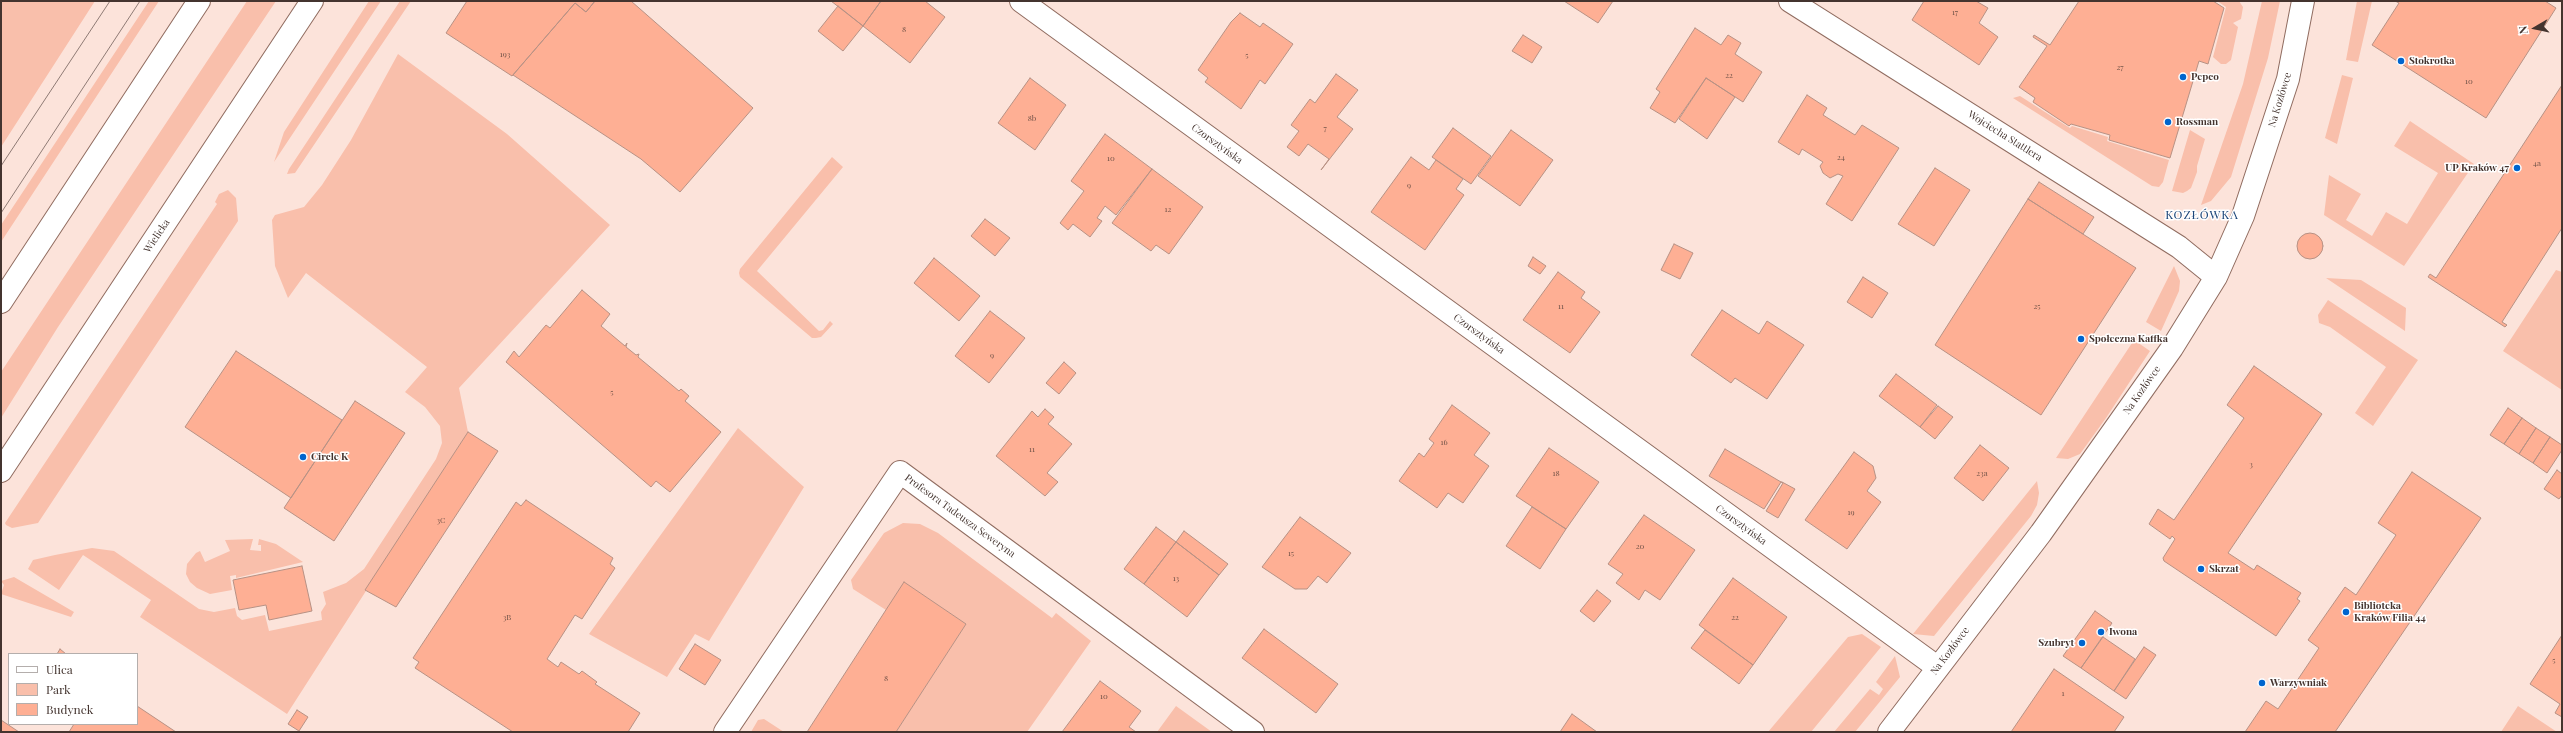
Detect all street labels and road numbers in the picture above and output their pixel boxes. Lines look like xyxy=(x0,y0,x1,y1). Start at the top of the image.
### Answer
street label: Na Kozłówce xyxy=(2266,71,2294,129)
street label: Wojciecha Stattlera xyxy=(1966,108,2044,164)
street label: Czorsztyńska xyxy=(1189,121,1245,167)
street label: Wielicka xyxy=(141,217,173,255)
street label: Czorsztyńska xyxy=(1451,311,1507,357)
street label: Na Kozłówce xyxy=(2121,363,2163,417)
street label: Profesora Tadeusza Seweryna xyxy=(902,472,1018,560)
street label: Czorsztyńska xyxy=(1713,502,1769,548)
street label: Na Kozłówce xyxy=(1928,625,1972,677)

